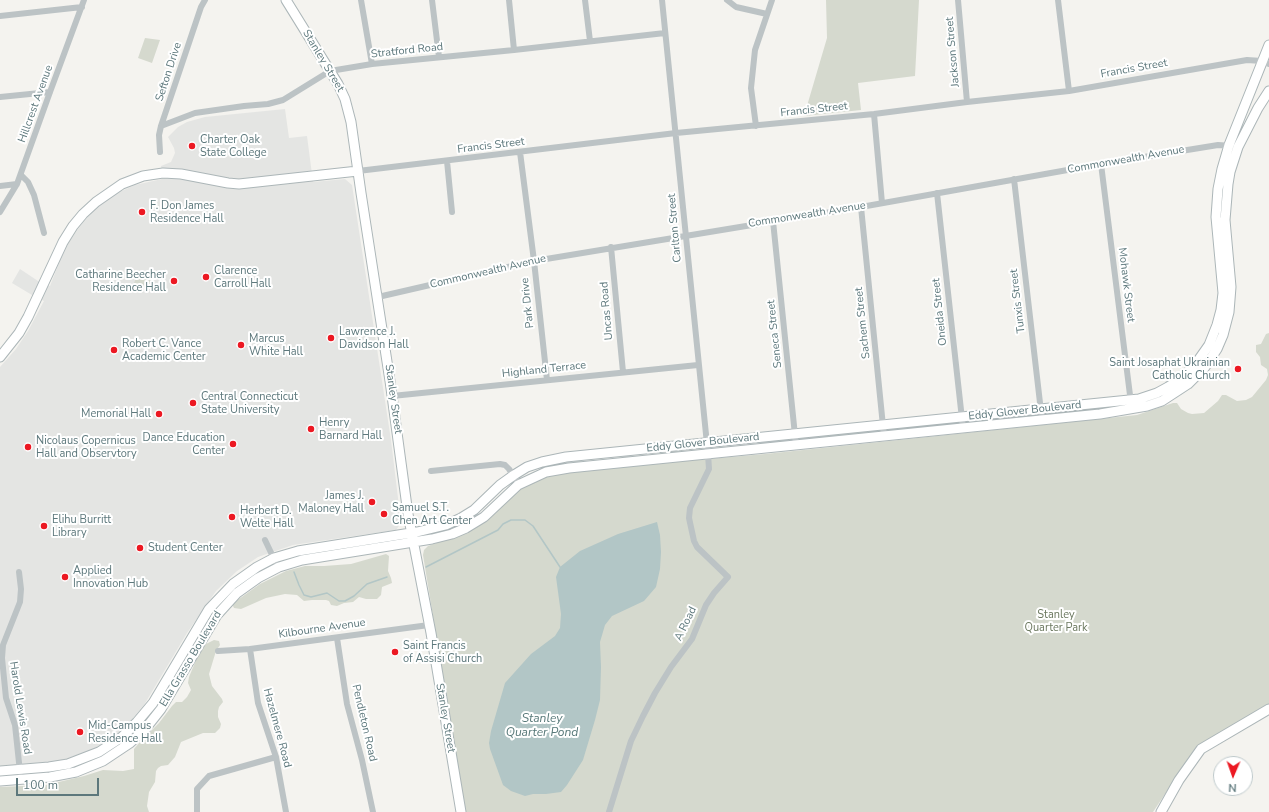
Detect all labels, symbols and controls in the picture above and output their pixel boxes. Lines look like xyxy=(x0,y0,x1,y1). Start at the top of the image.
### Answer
street label: Jackson Street xyxy=(943,16,963,88)
street label: Stanley Street xyxy=(299,28,347,94)
street label: Sefton Drive xyxy=(153,41,185,103)
street label: Stratford Road xyxy=(370,41,444,61)
street label: Francis Street xyxy=(1100,57,1168,81)
street label: Hillcrest Avenue xyxy=(16,63,56,145)
street label: Francis Street xyxy=(780,100,848,120)
place label: Charter Oak State College xyxy=(200,133,267,159)
street label: Francis Street xyxy=(457,135,525,157)
marker: Charter Oak State College xyxy=(187,141,197,151)
street label: Commonwealth Avenue xyxy=(1066,143,1186,177)
street label: Carlton Street xyxy=(665,193,685,263)
place label: F. Don James Residence Hall xyxy=(150,199,224,225)
street label: Commonwealth Avenue xyxy=(747,199,867,231)
marker: F. Don James Residence Hall xyxy=(137,207,147,217)
street label: Mohawk Street xyxy=(1115,247,1137,323)
street label: Commonwealth Avenue xyxy=(429,252,547,292)
place label: Clarence Carroll Hall xyxy=(214,264,271,290)
place label: Catharine Beecher Residence Hall xyxy=(75,268,166,294)
street label: Tunxis Street xyxy=(1008,268,1028,334)
marker: Clarence Carroll Hall xyxy=(201,272,211,282)
marker: Catharine Beecher Residence Hall xyxy=(169,276,179,286)
street label: Park Drive xyxy=(519,277,537,329)
street label: Oneida Street xyxy=(930,277,950,347)
street label: Uncas Road xyxy=(598,281,616,341)
street label: Sachem Street xyxy=(853,286,873,360)
street label: Seneca Street xyxy=(765,299,785,369)
place label: Lawrence J. Davidson Hall xyxy=(339,325,409,351)
place label: Marcus White Hall xyxy=(249,332,303,358)
marker: Lawrence J. Davidson Hall xyxy=(326,333,336,343)
place label: Robert C. Vance Academic Center xyxy=(122,337,206,363)
marker: Marcus White Hall xyxy=(236,340,246,350)
marker: Robert C. Vance Academic Center xyxy=(109,345,119,355)
place label: Saint Josaphat Ukrainian Catholic Church xyxy=(1109,356,1230,382)
street label: Highland Terrace xyxy=(501,359,587,381)
street label: Stanley Street xyxy=(382,363,404,435)
marker: Saint Josaphat Ukrainian Catholic Church xyxy=(1233,364,1243,374)
place label: Central Connecticut State University xyxy=(201,390,298,416)
marker: Central Connecticut State University xyxy=(188,398,198,408)
street label: Eddy Glover Boulevard xyxy=(968,399,1082,423)
place label: Memorial Hall xyxy=(81,407,151,421)
marker: Memorial Hall xyxy=(154,409,164,419)
place label: Henry Barnard Hall xyxy=(319,416,382,442)
marker: Henry Barnard Hall xyxy=(306,424,316,434)
place label: Dance Education Center xyxy=(143,431,225,457)
street label: Eddy Glover Boulevard xyxy=(646,431,760,455)
place label: Nicolaus Copernicus Hall and Observtory xyxy=(36,434,137,460)
marker: Dance Education Center xyxy=(228,439,238,449)
marker: Nicolaus Copernicus Hall and Observtory xyxy=(23,442,33,452)
place label: James J. Maloney Hall xyxy=(298,489,364,515)
marker: James J. Maloney Hall xyxy=(367,497,377,507)
place label: Samuel S.T. Chen Art Center xyxy=(392,501,472,527)
place label: Herbert D. Welte Hall xyxy=(240,504,294,530)
marker: Samuel S.T. Chen Art Center xyxy=(379,509,389,519)
marker: Herbert D. Welte Hall xyxy=(227,512,237,522)
place label: Elihu Burritt Library xyxy=(52,513,111,539)
marker: Elihu Burritt Library xyxy=(39,521,49,531)
place label: Student Center xyxy=(148,541,223,555)
marker: Student Center xyxy=(135,543,145,553)
place label: Applied Innovation Hub xyxy=(73,564,148,590)
marker: Applied Innovation Hub xyxy=(60,572,70,582)
street label: A Road xyxy=(672,605,700,643)
park label: Stanley Quarter Park xyxy=(1024,608,1088,634)
street label: Ella Grasso Boulevard xyxy=(157,609,225,709)
street label: Kilbourne Avenue xyxy=(278,616,366,642)
place label: Saint Francis of Assisi Church xyxy=(403,639,482,665)
marker: Saint Francis of Assisi Church xyxy=(390,647,400,657)
street label: Harold Lewis Road xyxy=(6,661,34,755)
street label: Stanley Street xyxy=(432,682,458,754)
street label: Pendleton Road xyxy=(349,683,379,763)
street label: Hazelmere Road xyxy=(260,687,294,769)
water label: Stanley Quarter Pond xyxy=(506,712,578,740)
place label: Mid-Campus Residence Hall xyxy=(88,719,162,745)
marker: Mid-Campus Residence Hall xyxy=(75,727,85,737)
north arrow xyxy=(1213,756,1253,796)
scale bar xyxy=(18,770,101,796)
text: 100 m xyxy=(23,777,58,793)
text: N xyxy=(1228,780,1237,795)

